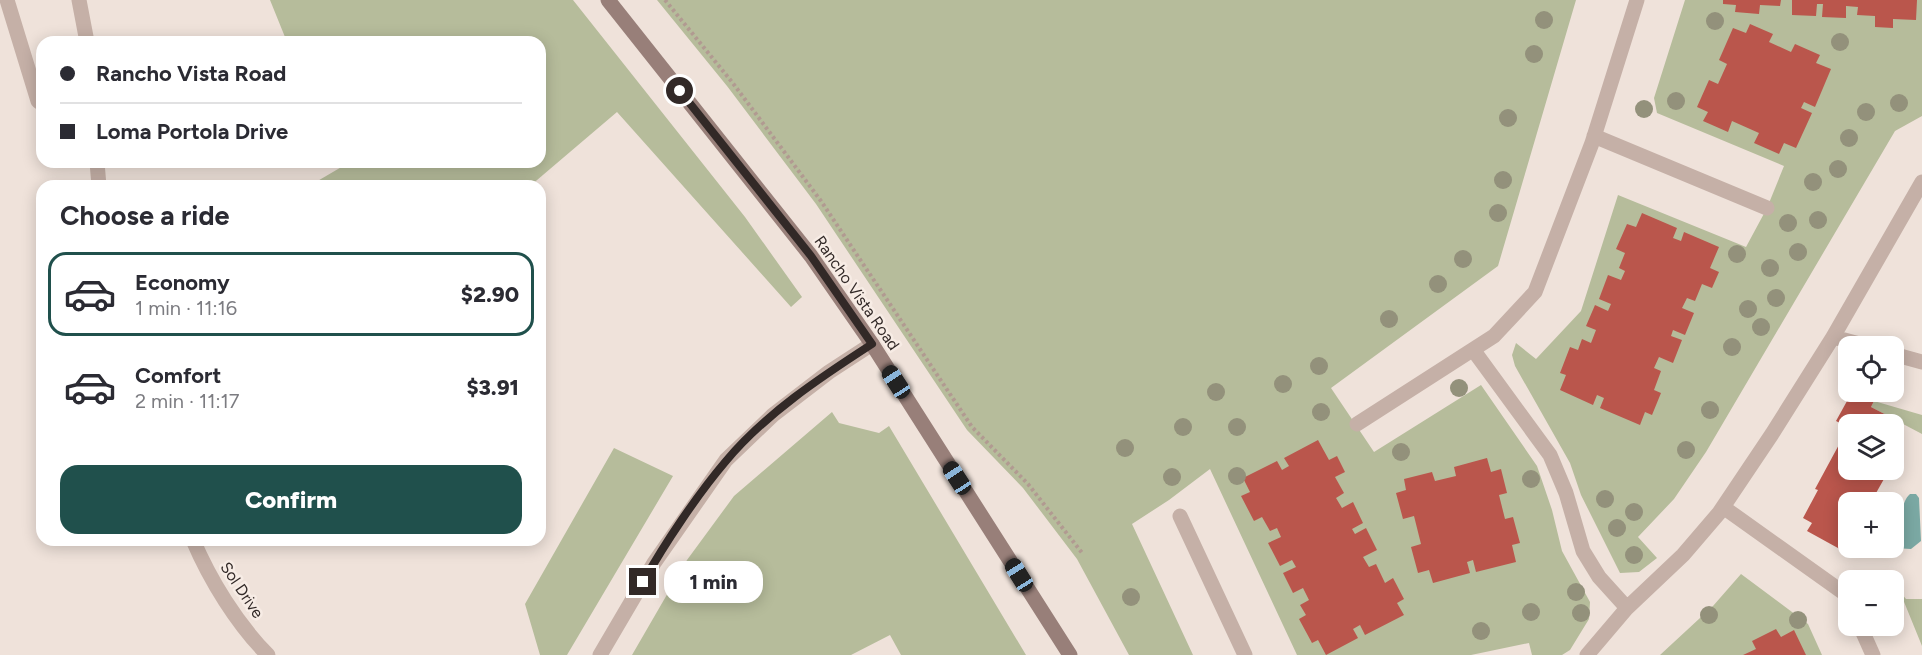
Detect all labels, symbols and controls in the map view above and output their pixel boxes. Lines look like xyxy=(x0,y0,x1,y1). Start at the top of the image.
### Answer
text: Rancho Vista Road xyxy=(96,60,286,87)
route start xyxy=(666,77,693,104)
text: Loma Portola Drive xyxy=(96,118,288,145)
text: Choose a ride xyxy=(60,199,229,232)
street label: Rancho Vista Road xyxy=(810,232,904,354)
icon: car xyxy=(63,267,117,321)
text: Economy xyxy=(135,269,230,296)
text: $2.90 xyxy=(461,281,519,308)
text: 1 min · 11:16 xyxy=(135,296,237,320)
map controls xyxy=(1838,336,1904,636)
button: locate xyxy=(1838,336,1904,402)
icon: car xyxy=(63,360,117,414)
text: Comfort xyxy=(135,362,221,389)
car xyxy=(879,362,913,402)
text: $3.91 xyxy=(466,374,519,401)
text: 2 min · 11:17 xyxy=(135,389,239,413)
button: layers xyxy=(1838,414,1904,480)
car xyxy=(940,458,974,498)
button: Confirm xyxy=(60,465,522,534)
button: + xyxy=(1838,492,1904,558)
car xyxy=(1002,555,1036,595)
street label: Sol Drive xyxy=(216,558,268,622)
callout: 1 min xyxy=(664,561,763,603)
route end xyxy=(629,568,656,595)
text: 1 min xyxy=(690,570,737,594)
button: − xyxy=(1838,570,1904,636)

